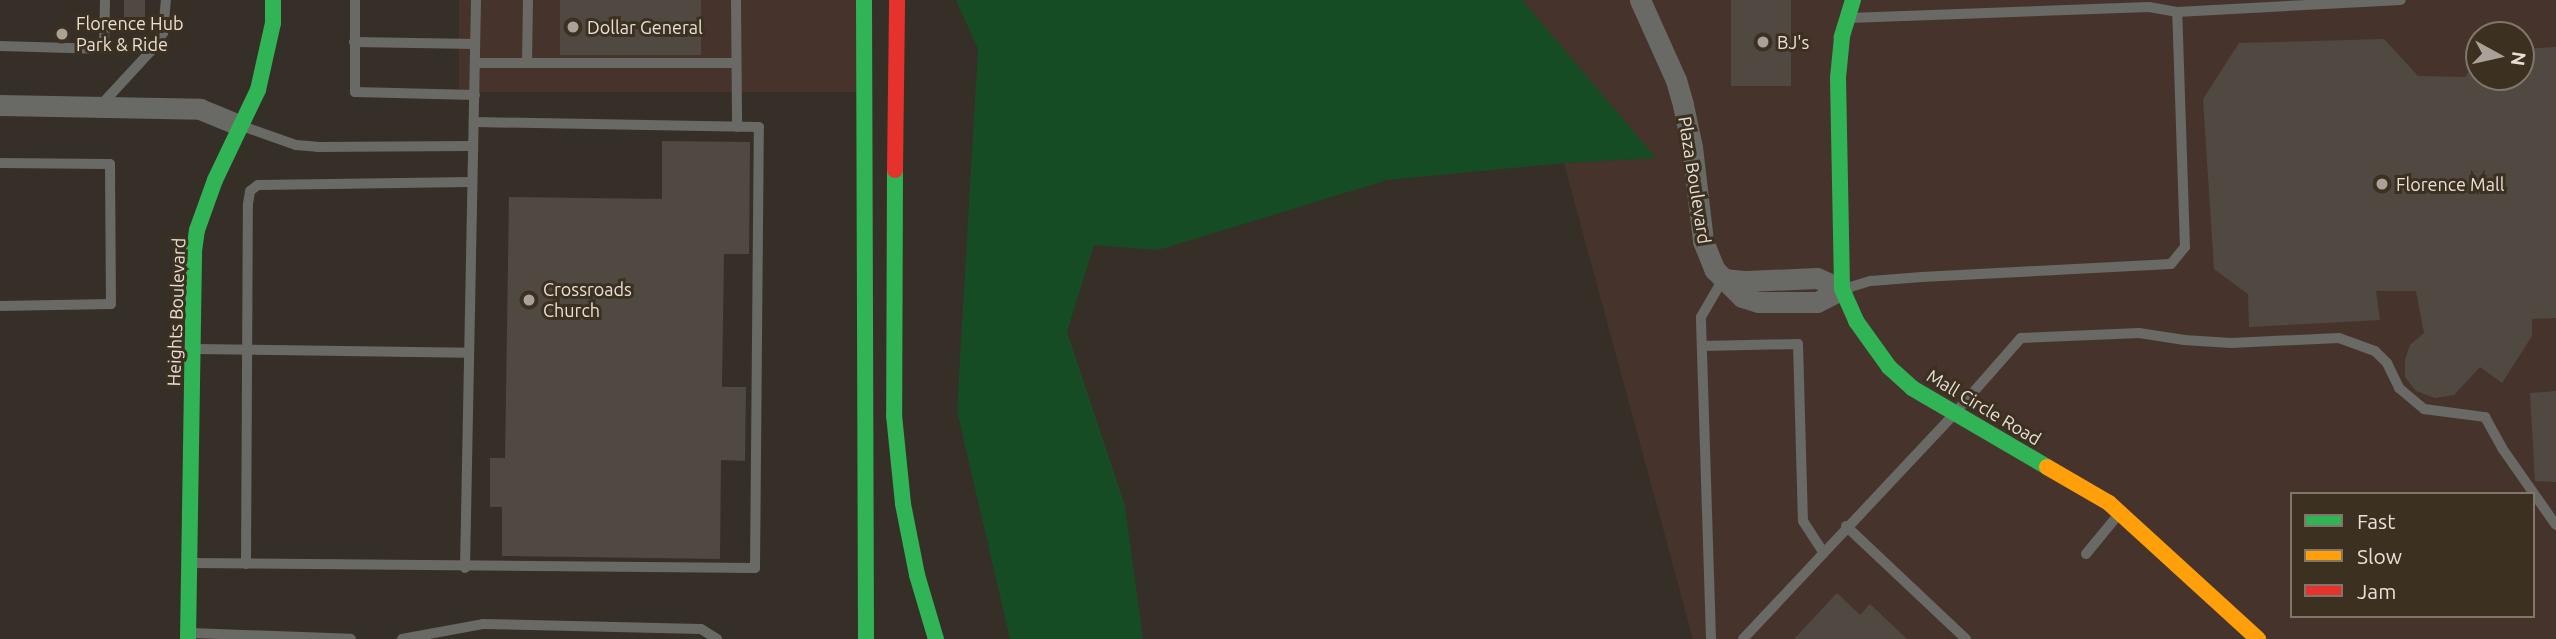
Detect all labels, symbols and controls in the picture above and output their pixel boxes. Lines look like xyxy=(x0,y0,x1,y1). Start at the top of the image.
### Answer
place label: Florence Hub Park & Ride xyxy=(76,13,183,56)
place label: Dollar General xyxy=(587,16,703,38)
marker: Dollar General xyxy=(565,19,581,35)
north arrow xyxy=(2465,21,2535,91)
marker: Florence Hub Park & Ride xyxy=(54,26,70,42)
place label: BJ's xyxy=(1777,31,1809,53)
marker: BJ's xyxy=(1755,34,1771,50)
text: N xyxy=(2507,50,2531,67)
street label: Plaza Boulevard xyxy=(1674,115,1716,245)
place label: Florence Mall xyxy=(2396,173,2504,195)
marker: Florence Mall xyxy=(2374,176,2390,192)
street label: Heights Boulevard xyxy=(163,237,189,387)
place label: Crossroads Church xyxy=(543,279,632,322)
marker: Crossroads Church xyxy=(521,292,537,308)
street label: Mall Circle Road xyxy=(1923,364,2045,450)
legend xyxy=(2290,492,2535,618)
text: Fast xyxy=(2357,509,2395,533)
text: Slow xyxy=(2357,544,2402,568)
text: Jam xyxy=(2357,579,2396,603)

